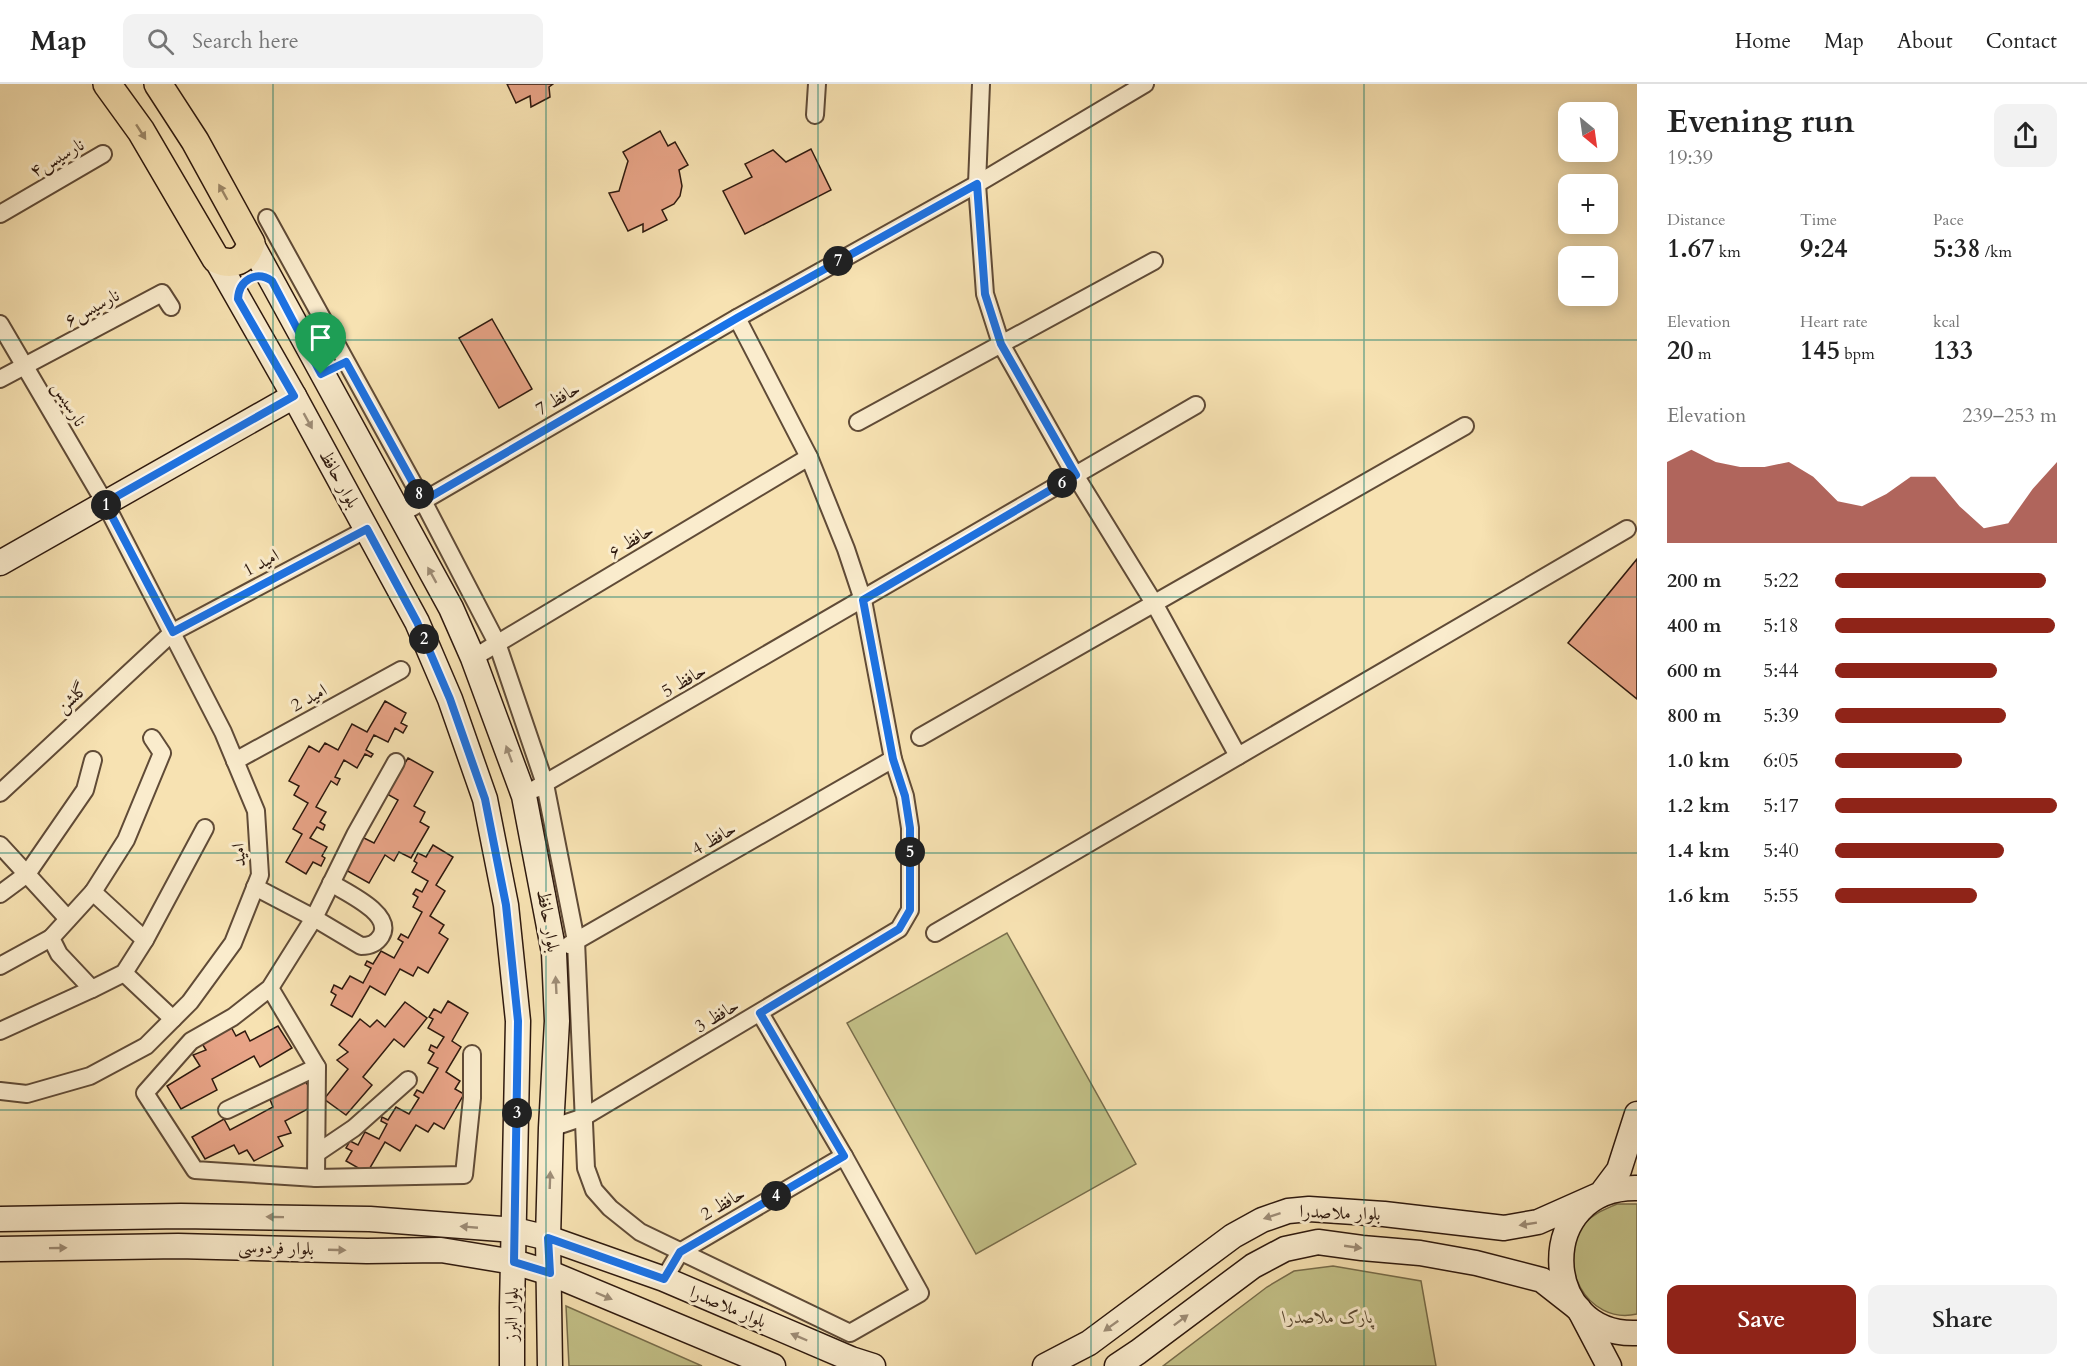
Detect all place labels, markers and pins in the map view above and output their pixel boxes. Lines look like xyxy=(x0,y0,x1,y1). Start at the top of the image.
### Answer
pin: 7 xyxy=(823,246,853,276)
pin xyxy=(295,312,346,374)
pin: 6 xyxy=(1047,468,1077,498)
pin: 8 xyxy=(404,479,434,509)
pin: 1 xyxy=(91,490,121,520)
pin: 2 xyxy=(409,624,439,654)
pin: 5 xyxy=(895,837,925,867)
pin: 3 xyxy=(502,1098,532,1128)
pin: 4 xyxy=(761,1181,791,1211)

